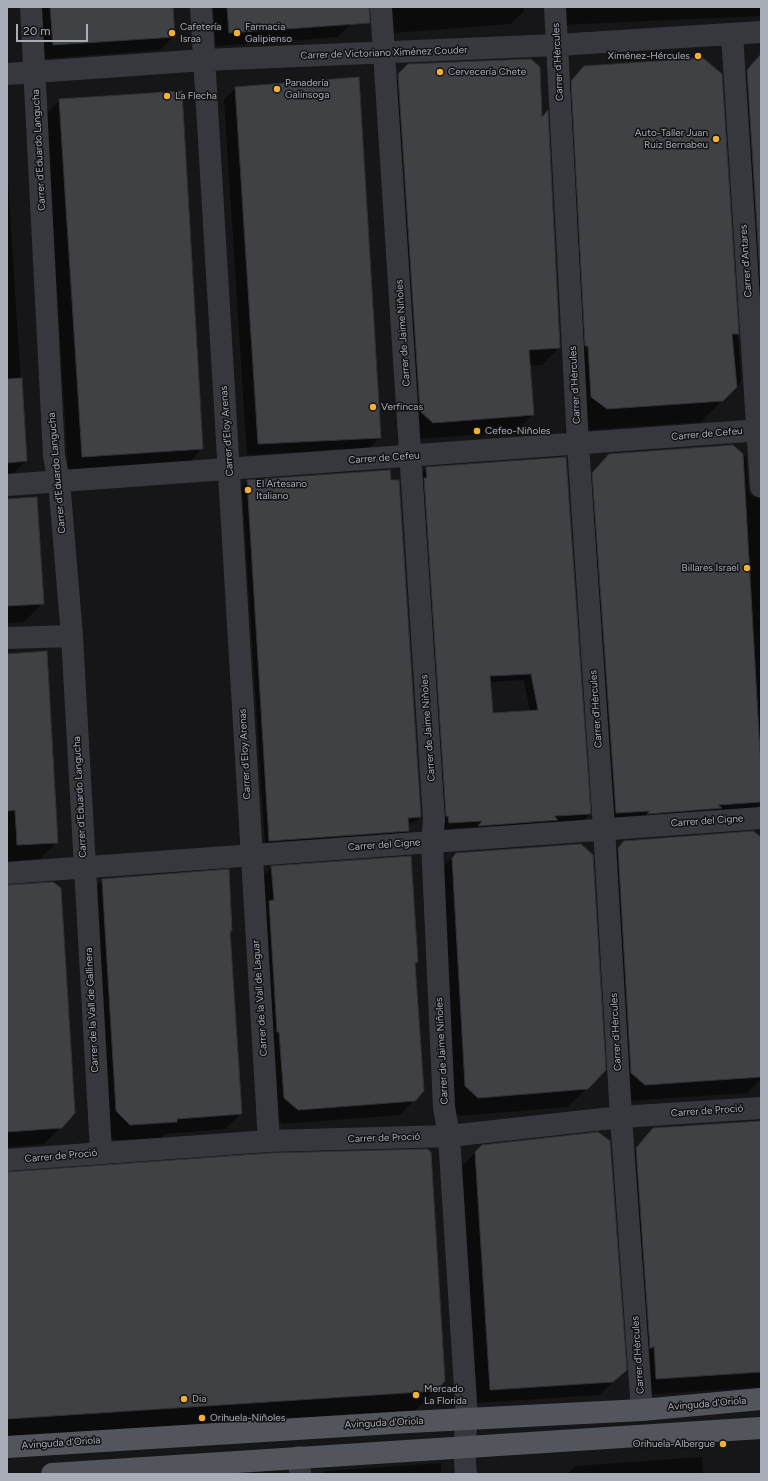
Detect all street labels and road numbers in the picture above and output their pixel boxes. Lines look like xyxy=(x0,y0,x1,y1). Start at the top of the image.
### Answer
street label: Carrer d'Hèrcules xyxy=(550,23,566,101)
street label: Carrer de Victoriano Ximénez Couder xyxy=(300,44,468,62)
street label: Carrer d'Eduardo Langucha xyxy=(30,89,48,211)
street label: Carrer d'Antares xyxy=(737,224,755,298)
street label: Carrer de Jaime Niñoles xyxy=(393,279,413,387)
street label: Carrer d'Hèrcules xyxy=(567,346,583,424)
street label: Carrer d'Eloy Arenas xyxy=(218,385,236,477)
street label: Carrer d'Eduardo Langucha xyxy=(46,412,68,534)
street label: Carrer de Cefeu xyxy=(671,425,743,443)
street label: Carrer de Cefeu xyxy=(348,450,420,466)
street label: Carrer d'Hèrcules xyxy=(587,670,605,748)
street label: Carrer de Jaime Niñoles xyxy=(418,674,438,782)
street label: Carrer d'Eloy Arenas xyxy=(237,708,253,800)
street label: Carrer d'Eduardo Langucha xyxy=(71,736,89,858)
street label: Carrer del Cigne xyxy=(670,812,744,830)
street label: Carrer del Cigne xyxy=(347,836,421,854)
street label: Carrer de la Vall de Laguar xyxy=(250,939,270,1057)
street label: Carrer de la Vall de Gallinera xyxy=(83,947,101,1073)
street label: Carrer d'Hèrcules xyxy=(608,993,624,1071)
street label: Carrer de Jaime Niñoles xyxy=(433,997,451,1105)
street label: Carrer de Proció xyxy=(670,1102,744,1120)
street label: Carrer de Proció xyxy=(347,1131,421,1145)
street label: Carrer de Proció xyxy=(24,1147,98,1165)
street label: Carrer d'Hèrcules xyxy=(629,1316,647,1394)
street label: Avinguda d'Oriola xyxy=(667,1395,747,1413)
street label: Avinguda d'Oriola xyxy=(344,1415,424,1431)
street label: Avinguda d'Oriola xyxy=(21,1434,101,1452)

